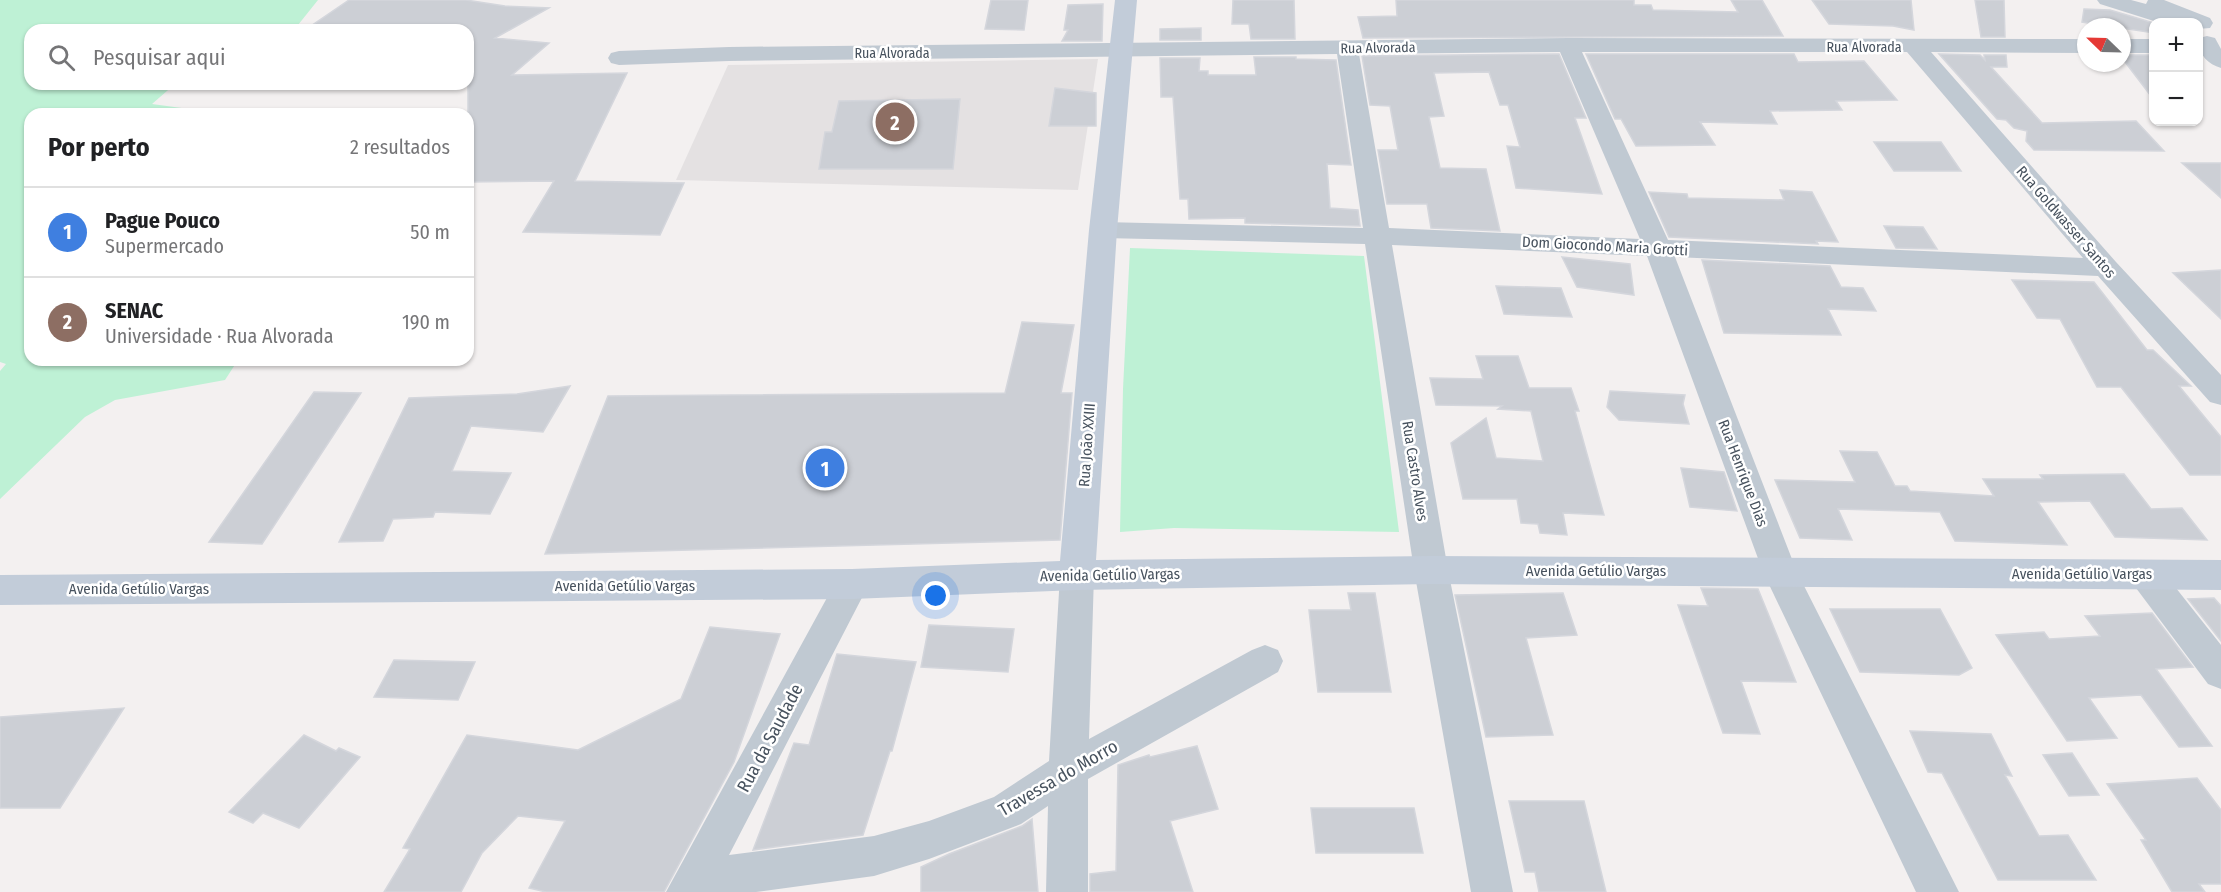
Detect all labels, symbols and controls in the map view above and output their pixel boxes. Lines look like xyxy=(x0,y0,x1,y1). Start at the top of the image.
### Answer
north arrow xyxy=(2077,18,2131,72)
map controls xyxy=(2149,18,2203,126)
button: + xyxy=(2149,18,2203,72)
search box xyxy=(24,24,474,90)
street label: Rua Alvorada xyxy=(1340,39,1416,57)
street label: Rua Alvorada xyxy=(1826,39,1902,56)
icon: search xyxy=(45,41,78,74)
text: Pesquisar aqui xyxy=(93,44,225,71)
street label: Rua Alvorada xyxy=(854,45,930,62)
button: − xyxy=(2149,72,2203,126)
pin: 2 xyxy=(876,100,914,144)
text: Por perto xyxy=(48,132,150,163)
text: 2 resultados xyxy=(350,135,450,159)
street label: Rua Goldwasser Santos xyxy=(2012,162,2120,282)
text: Pague Pouco xyxy=(105,207,220,234)
text: 1 xyxy=(63,220,72,244)
text: 50 m xyxy=(410,220,450,244)
street label: Dom Giocondo Maria Grotti xyxy=(1522,233,1688,259)
text: Supermercado xyxy=(105,234,224,258)
text: SENAC xyxy=(105,297,163,324)
text: 2 xyxy=(63,310,72,334)
text: 190 m xyxy=(402,310,450,334)
text: Universidade · Rua Alvorada xyxy=(105,324,334,348)
street label: Rua João XXIII xyxy=(1075,402,1099,488)
street label: Rua Henrique Dias xyxy=(1714,417,1772,529)
street label: Rua Castro Alves xyxy=(1398,420,1432,522)
pin: 1 xyxy=(806,446,844,490)
street label: Avenida Getúlio Vargas xyxy=(1526,562,1666,580)
street label: Avenida Getúlio Vargas xyxy=(1040,565,1180,585)
street label: Avenida Getúlio Vargas xyxy=(2012,565,2152,583)
street label: Avenida Getúlio Vargas xyxy=(555,577,695,595)
street label: Avenida Getúlio Vargas xyxy=(69,580,209,598)
your location xyxy=(921,581,950,610)
street label: Rua da Saudade xyxy=(732,680,808,796)
street label: Travessa do Morro xyxy=(994,735,1122,821)

